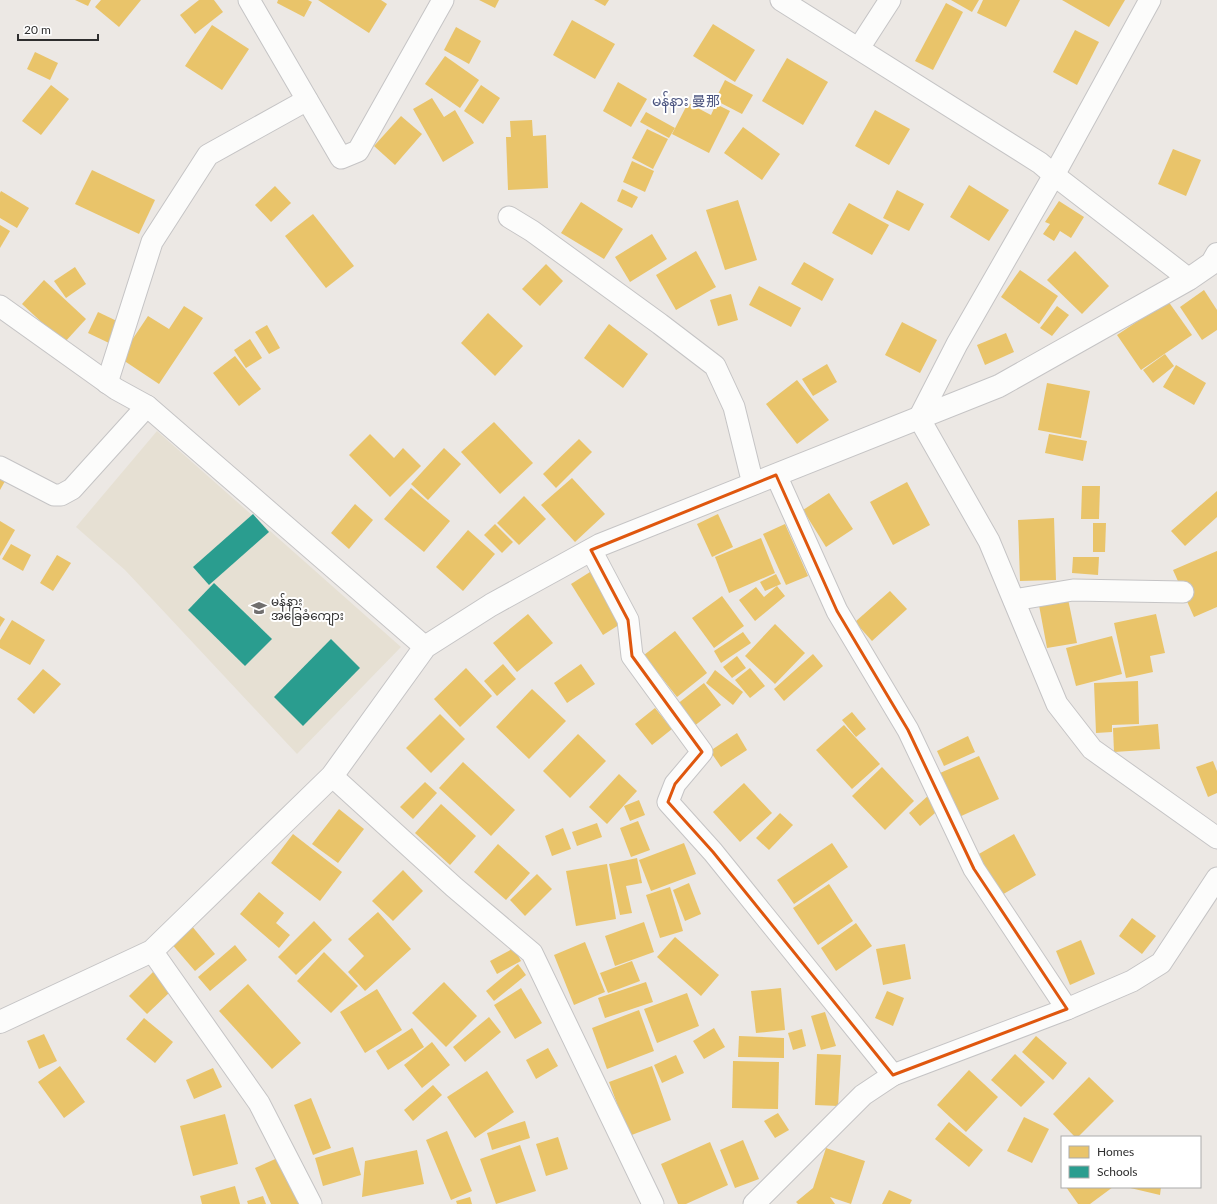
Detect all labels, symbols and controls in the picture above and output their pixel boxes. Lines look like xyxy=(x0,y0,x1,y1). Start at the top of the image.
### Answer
scale bar xyxy=(18,16,98,42)
text: 20 m xyxy=(24,22,51,37)
district label: မန်နား 曼那 xyxy=(652,91,720,113)
place label: မန်နား အခြေခံကျေား xyxy=(271,593,344,626)
school or university icon: မန်နား အခြေခံကျေား xyxy=(250,599,268,617)
legend xyxy=(1061,1136,1201,1188)
text: Homes xyxy=(1097,1144,1134,1159)
text: Schools xyxy=(1097,1164,1138,1179)

